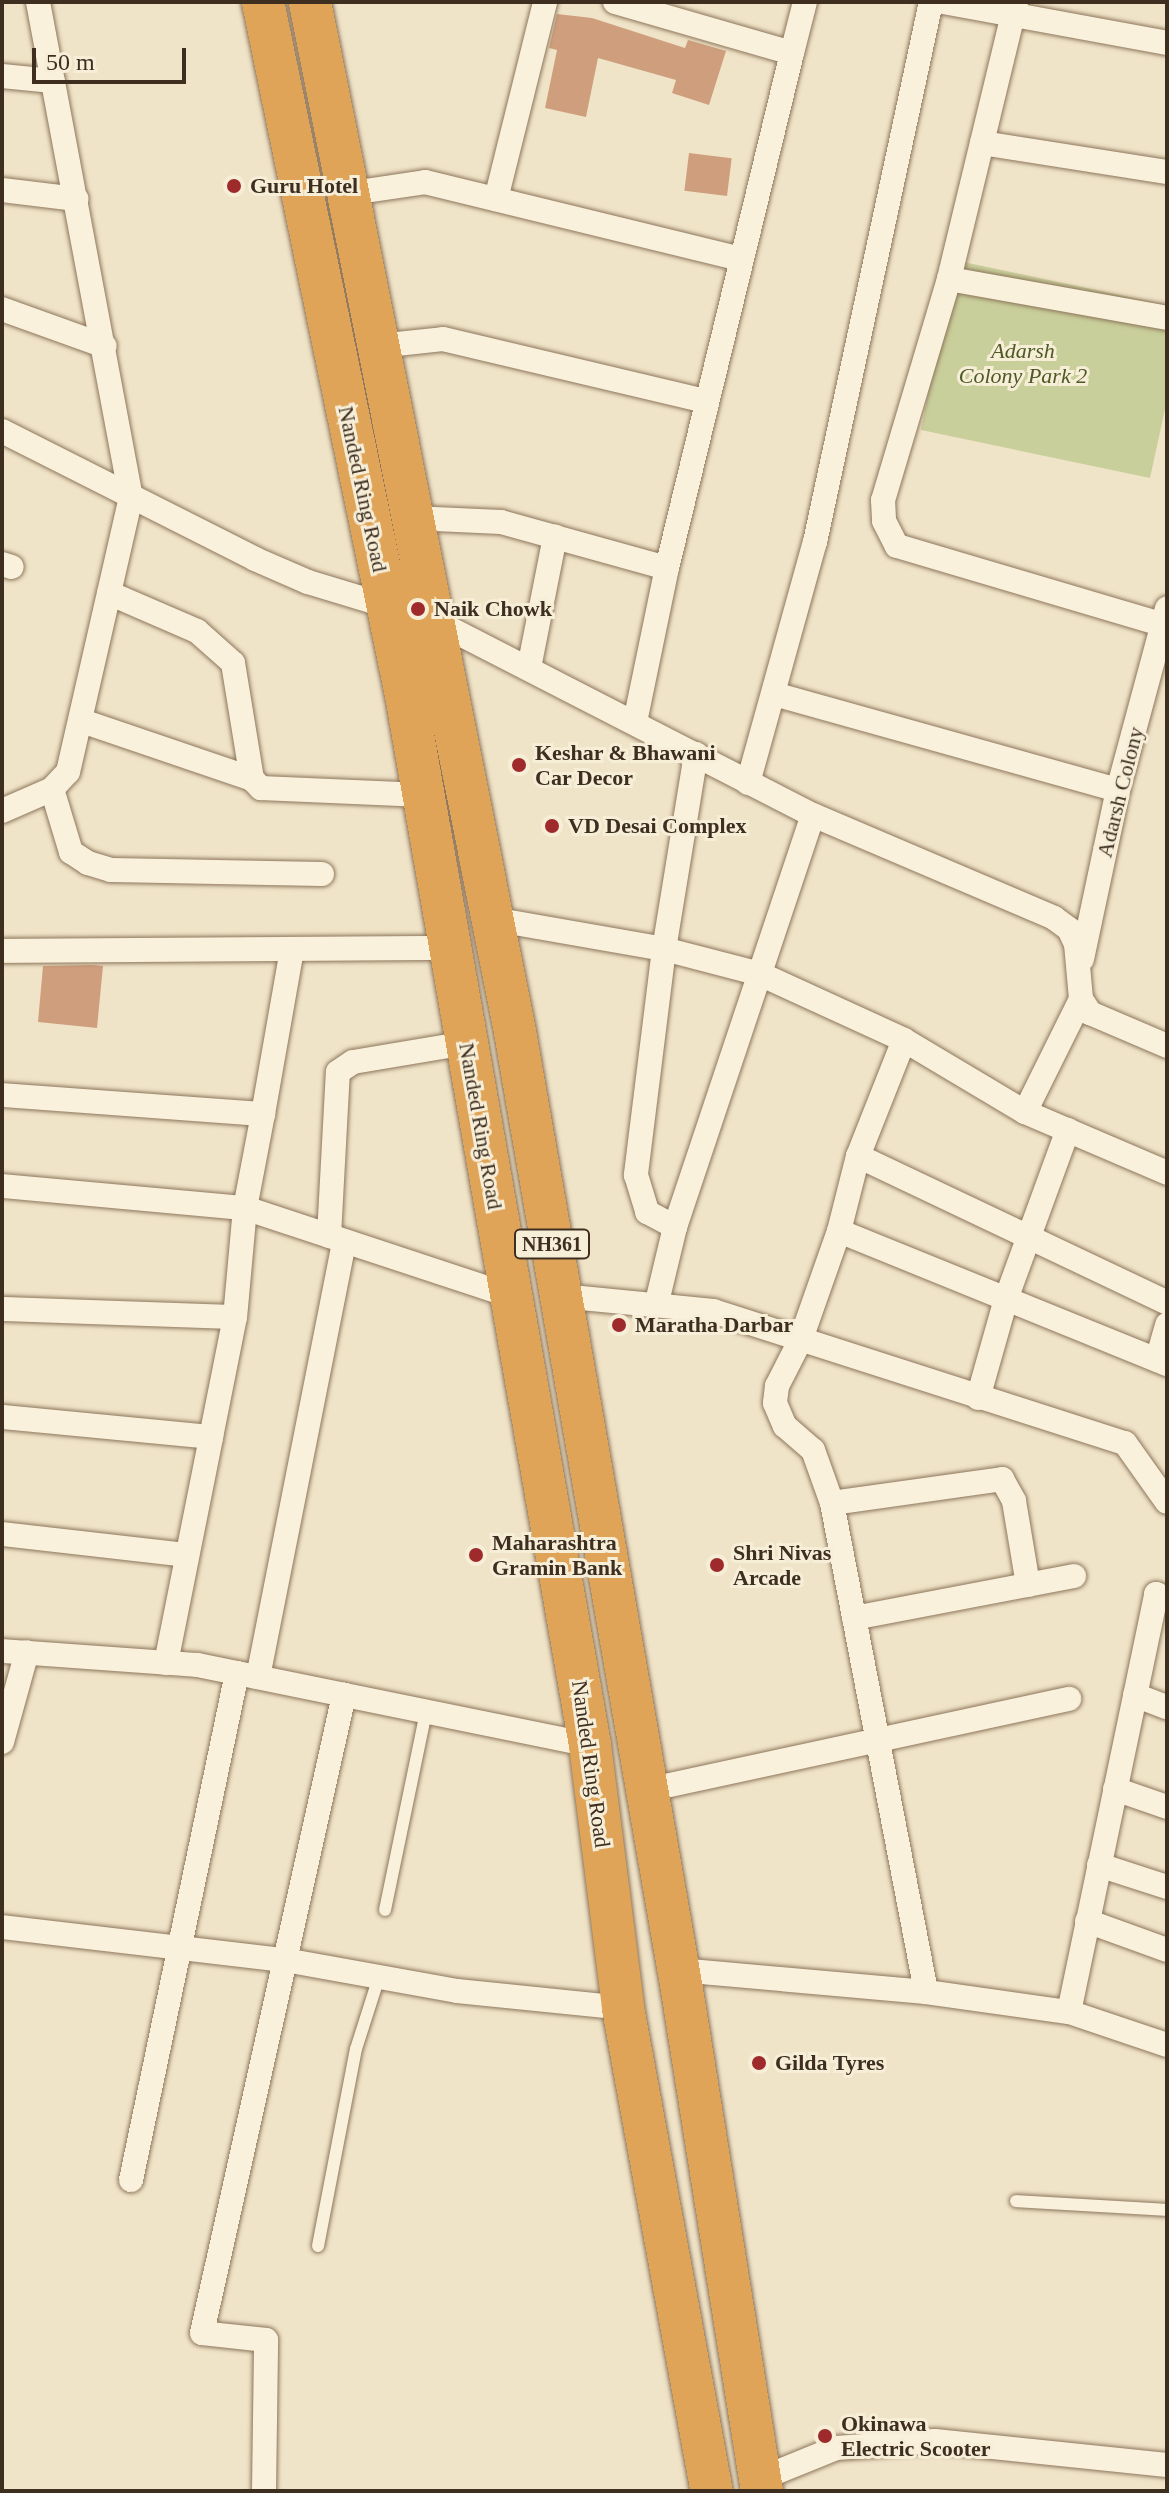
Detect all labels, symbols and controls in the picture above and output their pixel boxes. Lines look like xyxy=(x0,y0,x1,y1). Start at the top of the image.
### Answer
scale bar xyxy=(36,32,190,82)
text: 50 m xyxy=(46,49,95,75)
place label: Guru Hotel xyxy=(250,173,358,199)
marker: Guru Hotel xyxy=(225,177,243,195)
park label: Adarsh Colony Park 2 xyxy=(959,337,1087,388)
street label: Nanded Ring Road xyxy=(333,404,393,574)
place label: Naik Chowk xyxy=(434,596,552,622)
marker: Naik Chowk xyxy=(409,600,427,618)
street label: Adarsh Colony xyxy=(1091,724,1149,860)
place label: Keshar & Bhawani Car Decor xyxy=(535,739,716,790)
marker: Keshar & Bhawani Car Decor xyxy=(510,756,528,774)
place label: VD Desai Complex xyxy=(568,813,746,839)
marker: VD Desai Complex xyxy=(543,817,561,835)
street label: Nanded Ring Road xyxy=(453,1041,509,1211)
road number: NH361 xyxy=(514,1228,590,1260)
place label: Maratha Darbar xyxy=(635,1312,793,1338)
marker: Maratha Darbar xyxy=(610,1316,628,1334)
place label: Maharashtra Gramin Bank xyxy=(492,1529,622,1580)
place label: Shri Nivas Arcade xyxy=(733,1539,831,1590)
marker: Maharashtra Gramin Bank xyxy=(467,1546,485,1564)
marker: Shri Nivas Arcade xyxy=(708,1556,726,1574)
street label: Nanded Ring Road xyxy=(566,1679,616,1849)
place label: Gilda Tyres xyxy=(775,2050,885,2076)
marker: Gilda Tyres xyxy=(750,2054,768,2072)
place label: Okinawa Electric Scooter xyxy=(841,2410,991,2462)
marker: Okinawa Electric Scooter xyxy=(816,2427,834,2445)

